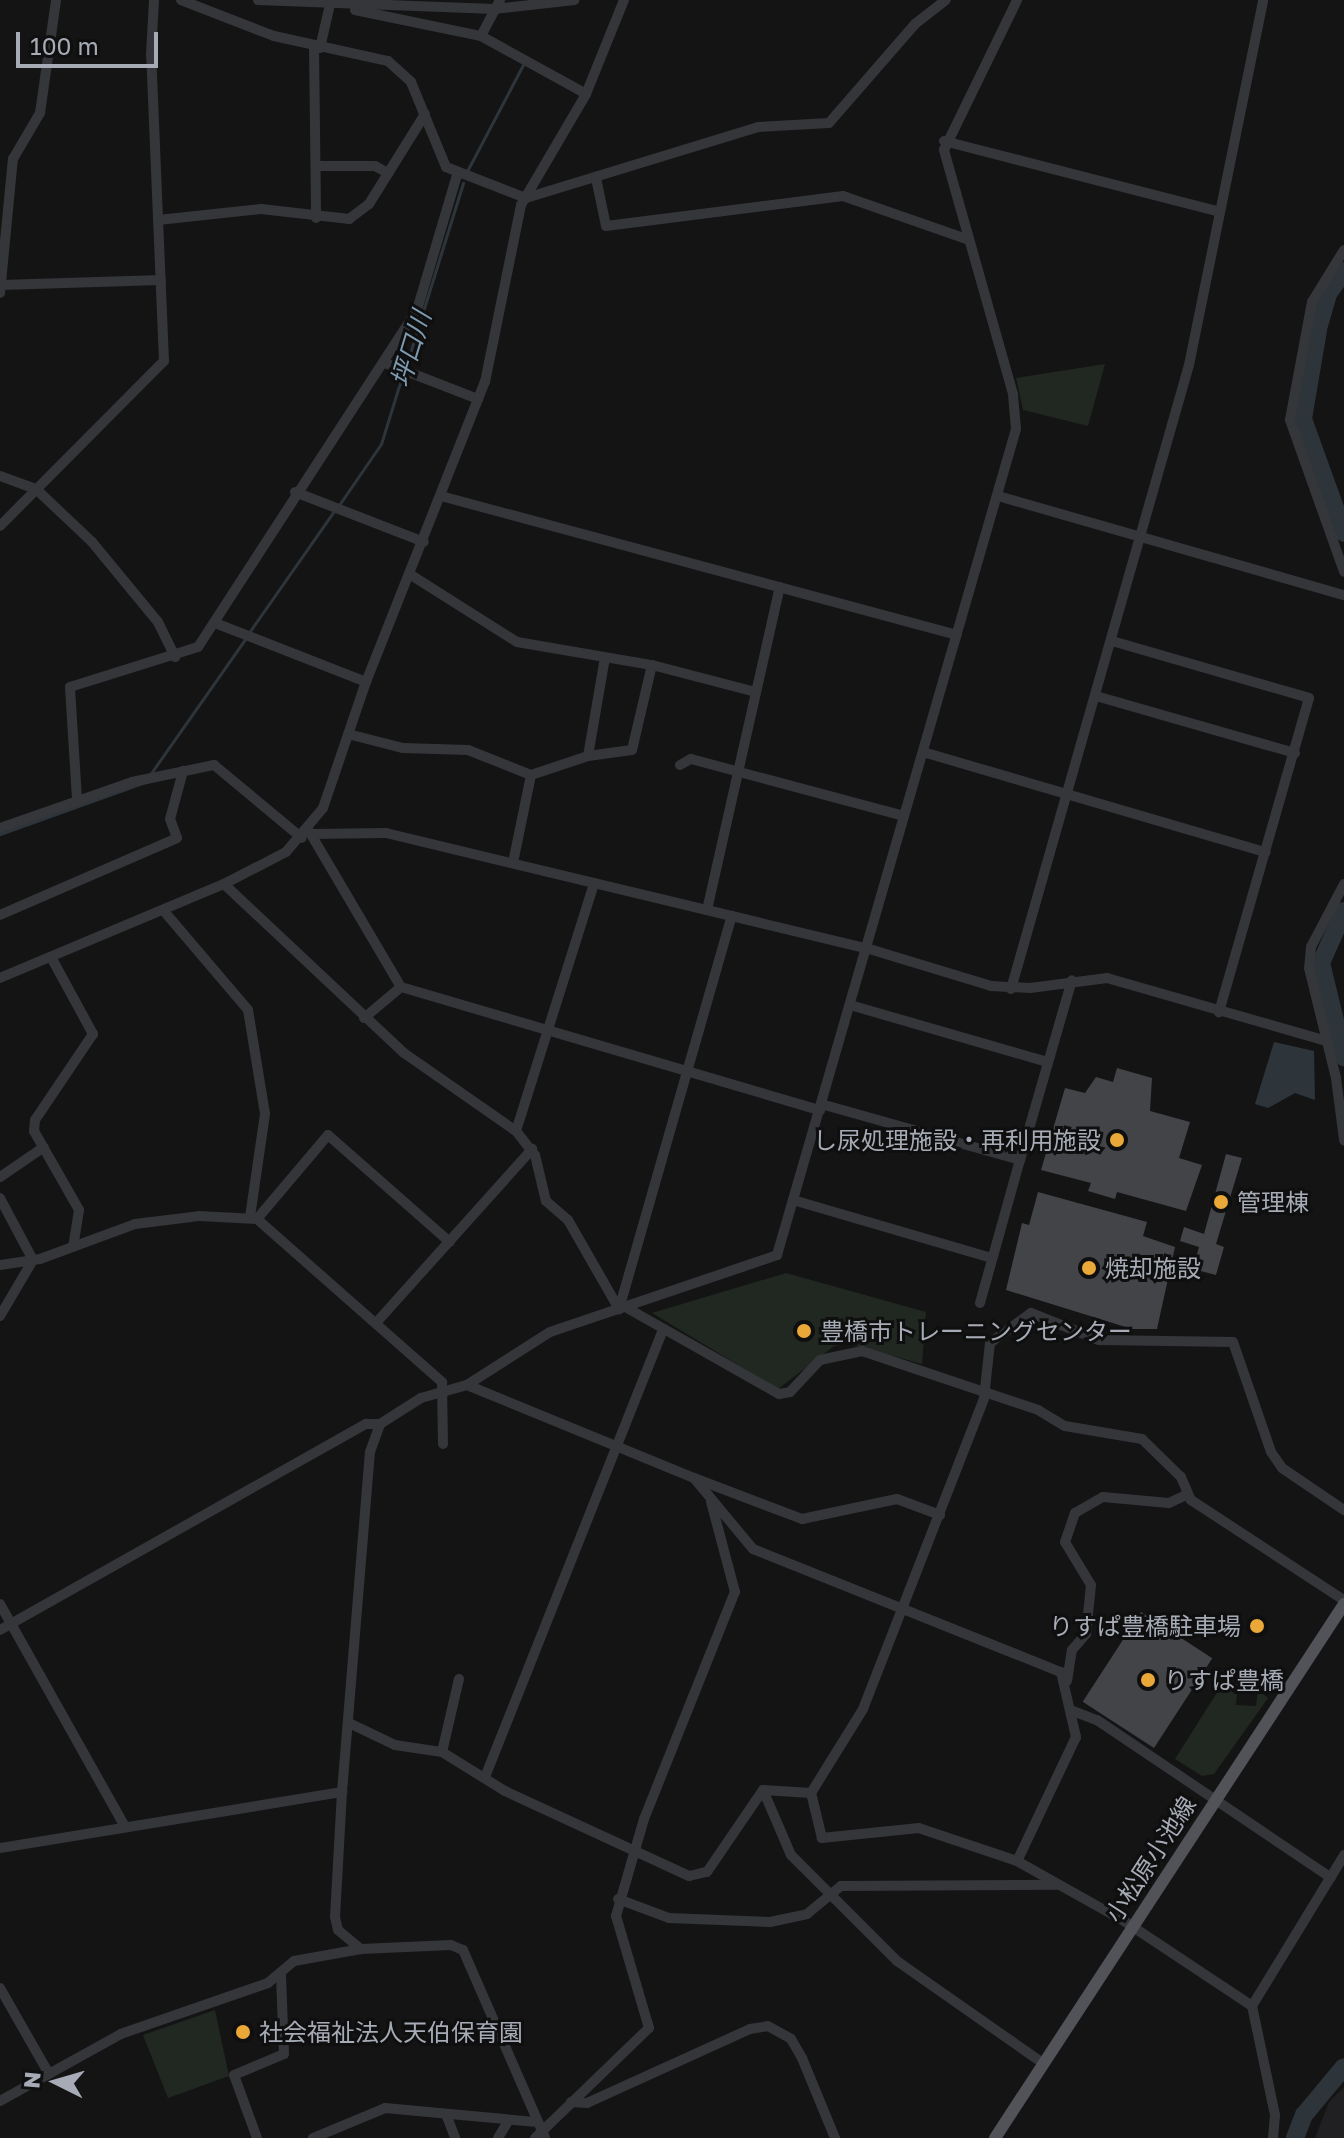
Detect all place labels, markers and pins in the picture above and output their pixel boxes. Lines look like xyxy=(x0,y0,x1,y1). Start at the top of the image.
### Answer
place label: し尿処理施設・再利用施設 xyxy=(813,1126,1101,1154)
marker: し尿処理施設・再利用施設 xyxy=(1108,1131,1126,1149)
place label: 管理棟 xyxy=(1237,1188,1309,1216)
marker: 管理棟 xyxy=(1212,1193,1230,1211)
place label: 焼却施設 xyxy=(1105,1254,1201,1282)
marker: 焼却施設 xyxy=(1080,1259,1098,1277)
place label: 豊橋市トレーニングセンター xyxy=(820,1317,1132,1345)
marker: 豊橋市トレーニングセンター xyxy=(795,1322,813,1340)
place label: りすぱ豊橋駐車場 xyxy=(1049,1612,1241,1640)
marker: りすぱ豊橋駐車場 xyxy=(1248,1617,1266,1635)
place label: りすぱ豊橋 xyxy=(1164,1666,1284,1694)
marker: りすぱ豊橋 xyxy=(1139,1671,1157,1689)
place label: 社会福祉法人天伯保育園 xyxy=(259,2018,523,2046)
marker: 社会福祉法人天伯保育園 xyxy=(234,2023,252,2041)

